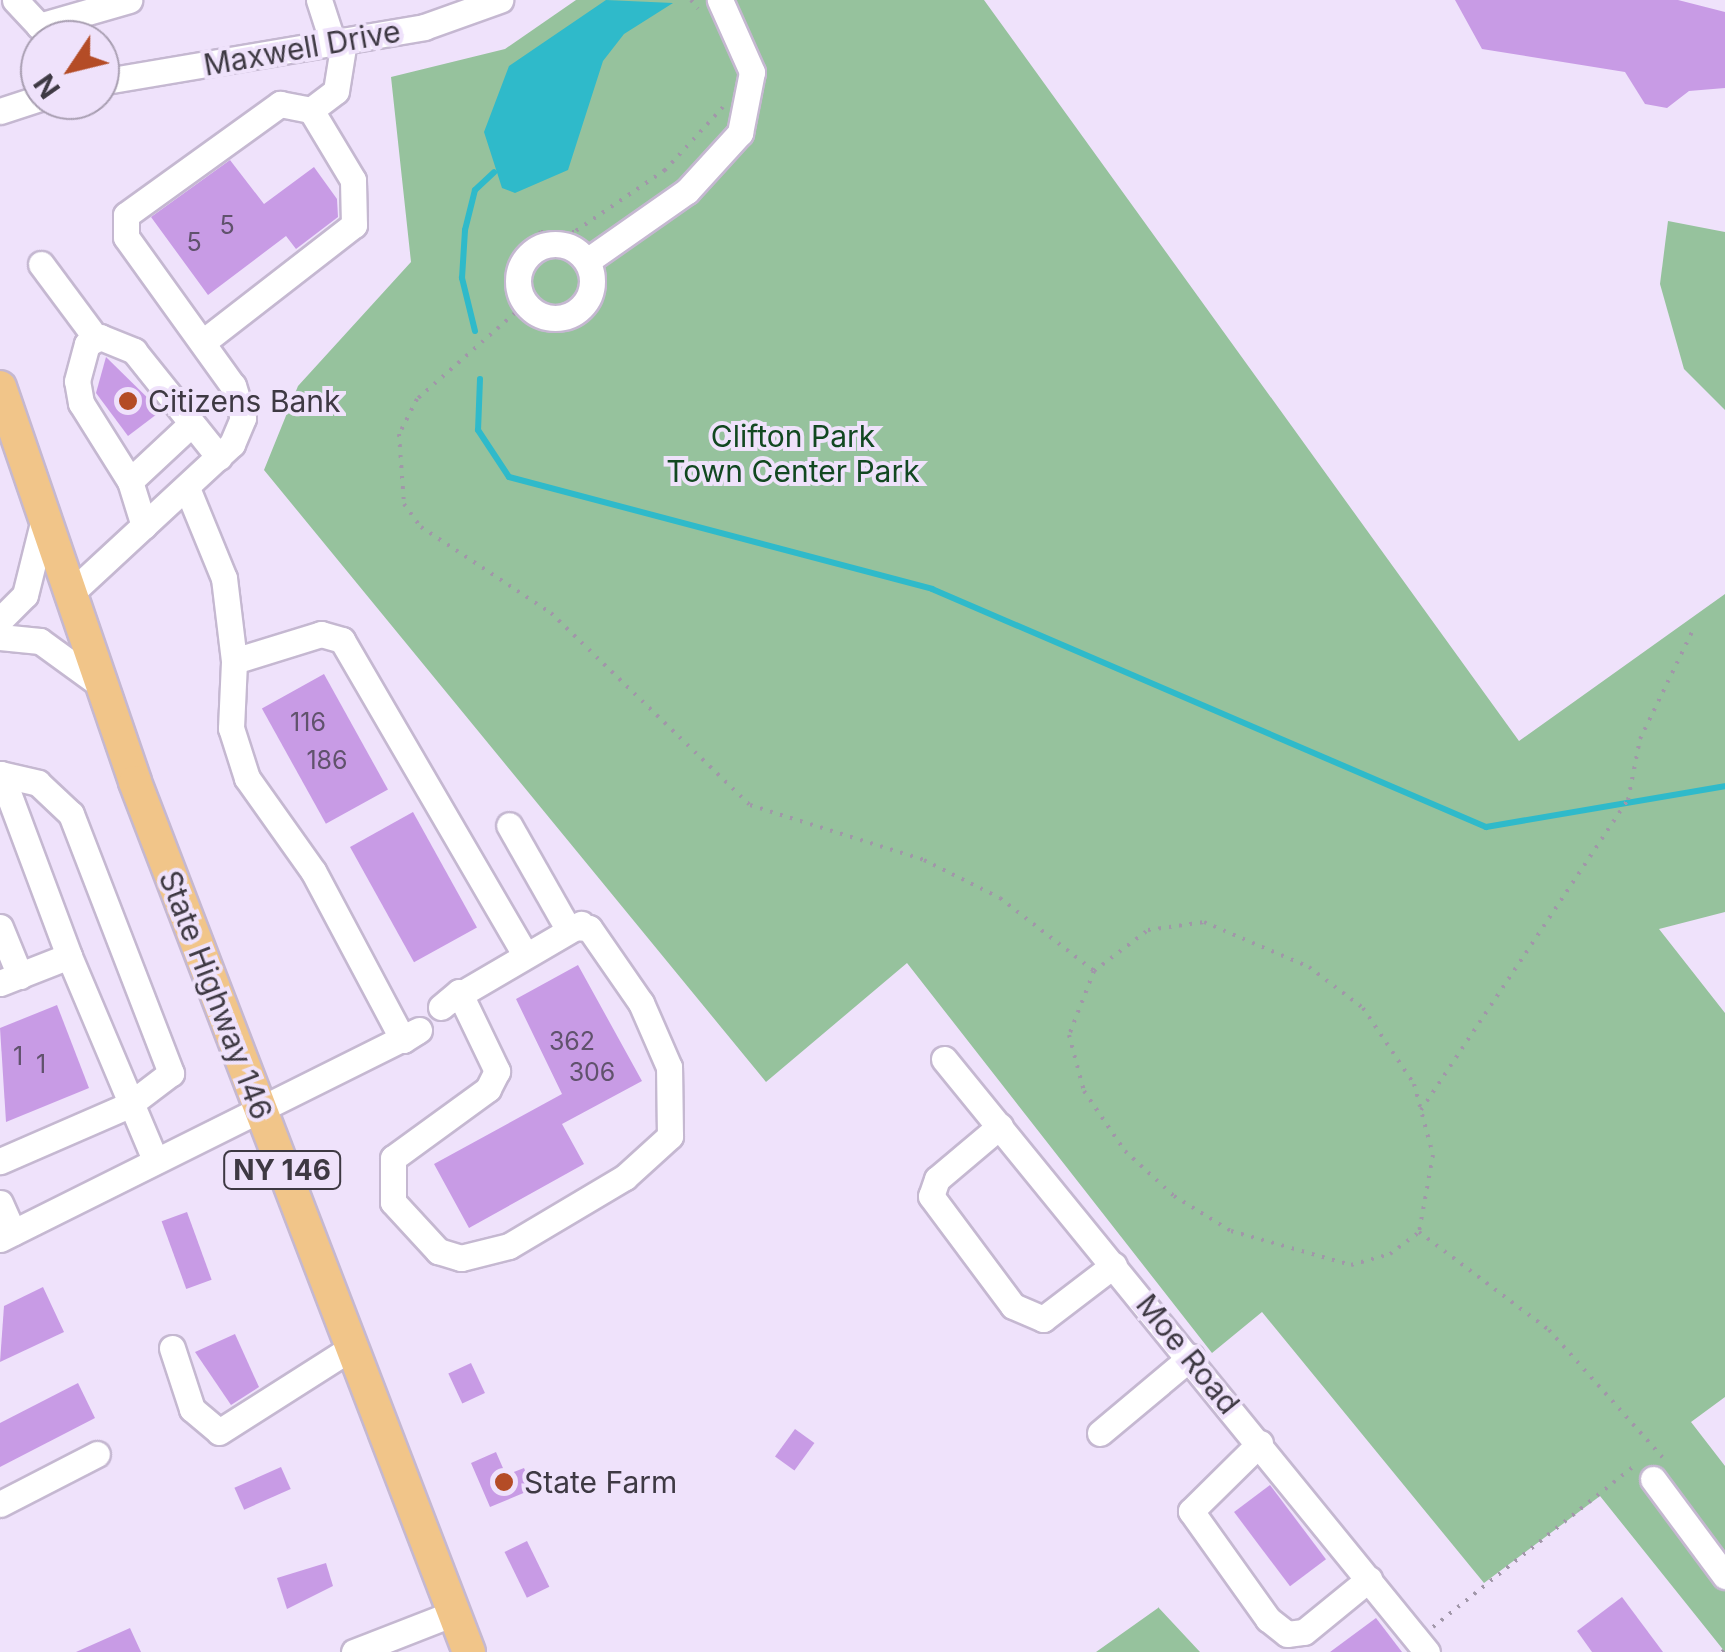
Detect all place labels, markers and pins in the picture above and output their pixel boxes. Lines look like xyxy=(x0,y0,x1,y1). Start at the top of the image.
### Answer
place label: Citizens Bank xyxy=(148,383,341,419)
marker: Citizens Bank xyxy=(117,390,139,412)
place label: State Farm xyxy=(524,1464,677,1500)
marker: State Farm xyxy=(493,1471,515,1493)

